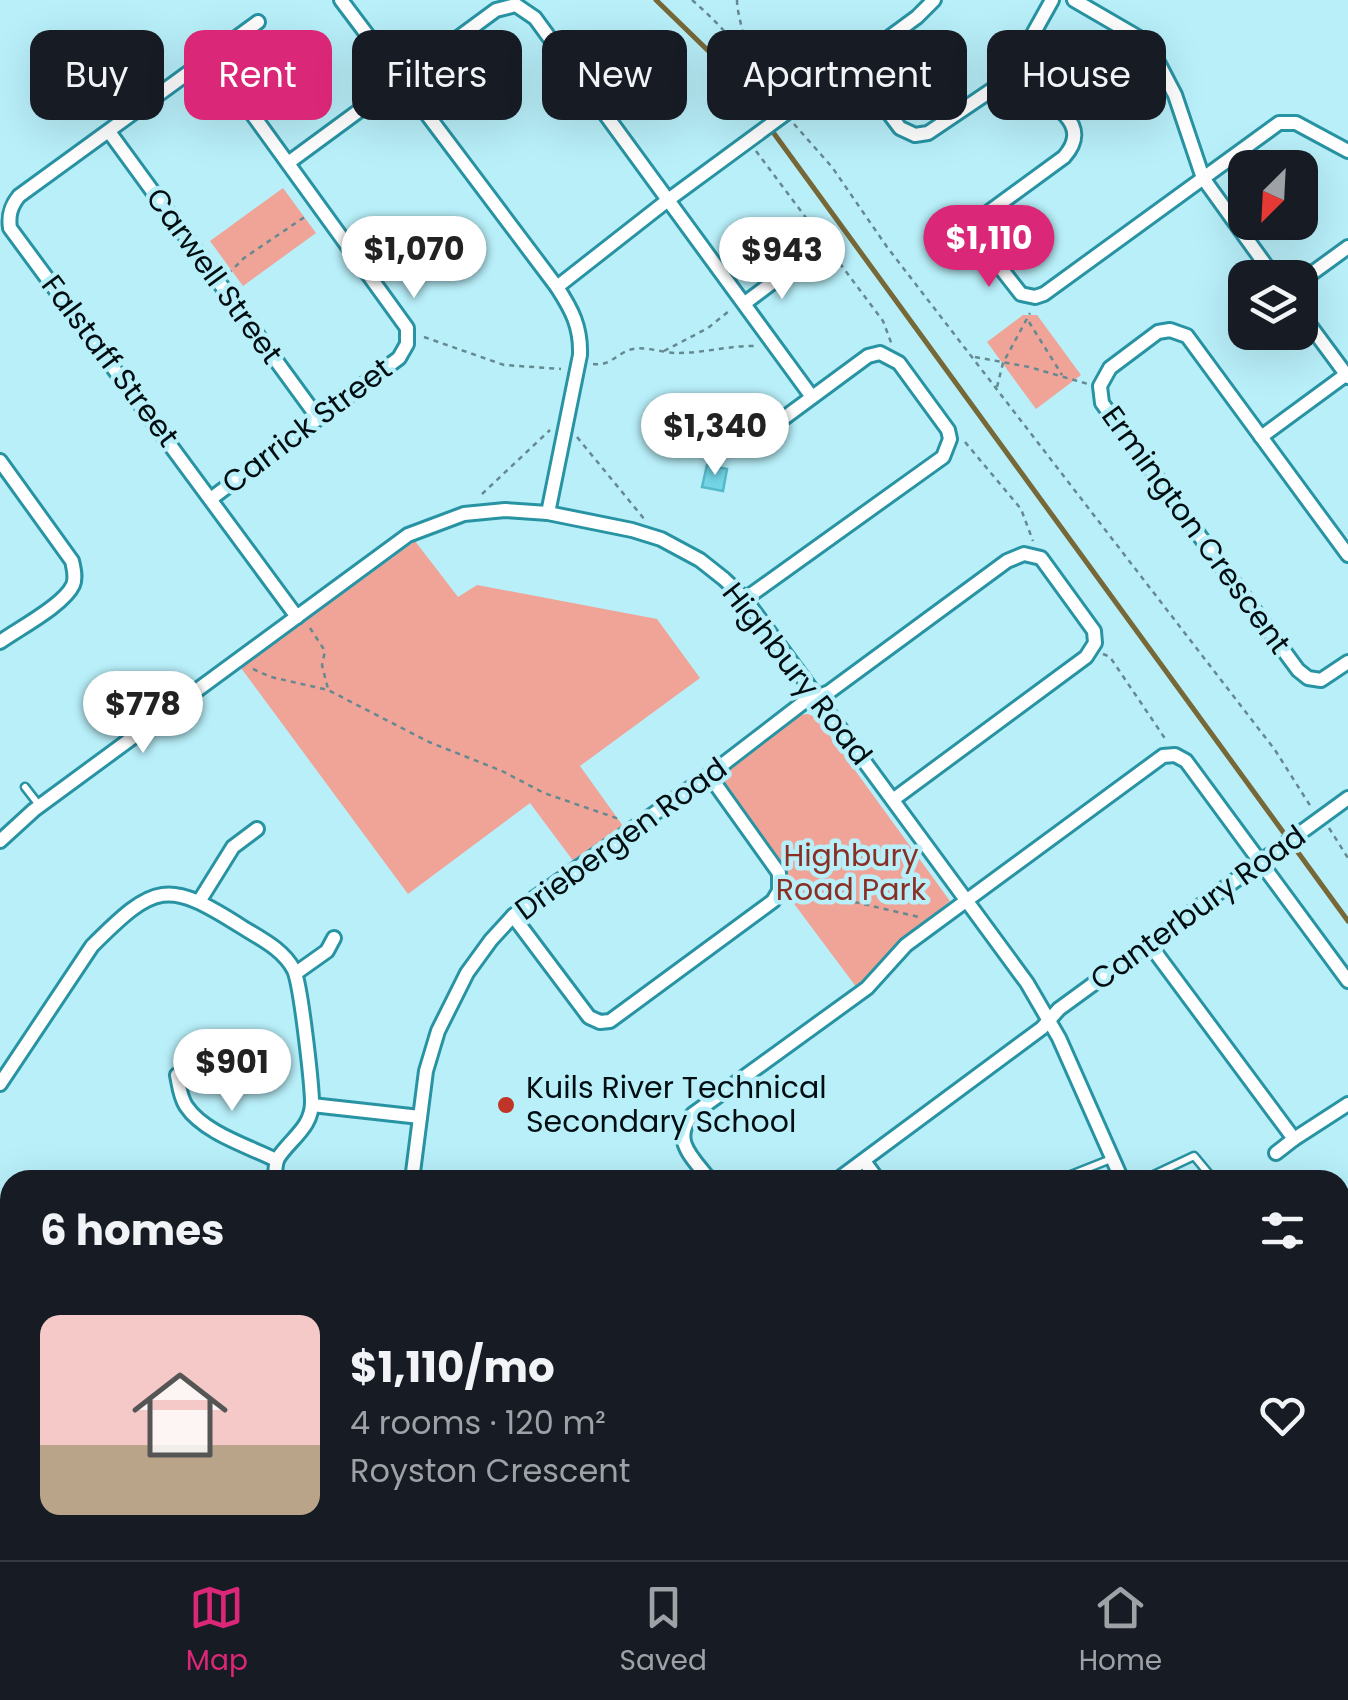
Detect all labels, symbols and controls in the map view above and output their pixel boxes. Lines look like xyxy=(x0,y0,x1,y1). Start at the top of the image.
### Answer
chip: Buy xyxy=(30,30,164,120)
chip: Rent xyxy=(184,30,332,120)
chip: Filters xyxy=(352,30,522,120)
chip: New xyxy=(542,30,687,120)
chip: Apartment xyxy=(707,30,967,120)
chip: House xyxy=(987,30,1166,120)
north arrow xyxy=(1228,150,1318,240)
map controls xyxy=(1228,150,1318,350)
street label: Carwell Street xyxy=(136,179,293,373)
pin: $1,110 xyxy=(908,205,1070,290)
text: $1,110 xyxy=(945,215,1033,260)
pin: $1,070 xyxy=(333,216,495,301)
pin: $943 xyxy=(723,217,841,302)
text: $1,070 xyxy=(363,226,465,271)
text: $943 xyxy=(741,227,823,272)
button: layers xyxy=(1228,260,1318,350)
street label: Falstaff Street xyxy=(31,266,189,456)
street label: Carrick Street xyxy=(213,347,401,504)
pin: $1,340 xyxy=(634,393,796,478)
street label: Ermington Crescent xyxy=(1092,397,1301,663)
text: $1,340 xyxy=(663,403,767,448)
street label: Highbury Road xyxy=(712,573,882,774)
pin: $778 xyxy=(84,671,202,756)
text: $778 xyxy=(105,681,181,726)
street label: Driebergen Road xyxy=(506,747,736,930)
street label: Canterbury Road xyxy=(1081,815,1314,1000)
park label: Highbury Road Park xyxy=(776,834,927,911)
pin: $901 xyxy=(173,1029,291,1114)
text: $901 xyxy=(195,1039,269,1084)
place label: Kuils River Technical Secondary School xyxy=(526,1066,827,1143)
marker: Kuils River Technical Secondary School xyxy=(495,1094,517,1116)
text: 6 homes xyxy=(40,1201,225,1260)
icon: filters xyxy=(1255,1203,1310,1258)
text: $1,110/mo xyxy=(350,1338,555,1397)
icon: home xyxy=(120,1355,240,1475)
icon: heart xyxy=(1255,1388,1310,1443)
text: 4 rooms · 120 m² xyxy=(350,1400,606,1445)
text: Royston Crescent xyxy=(350,1448,630,1493)
tab: Map xyxy=(186,1580,248,1682)
tab: Saved xyxy=(620,1580,707,1682)
tab: Home xyxy=(1079,1580,1162,1682)

